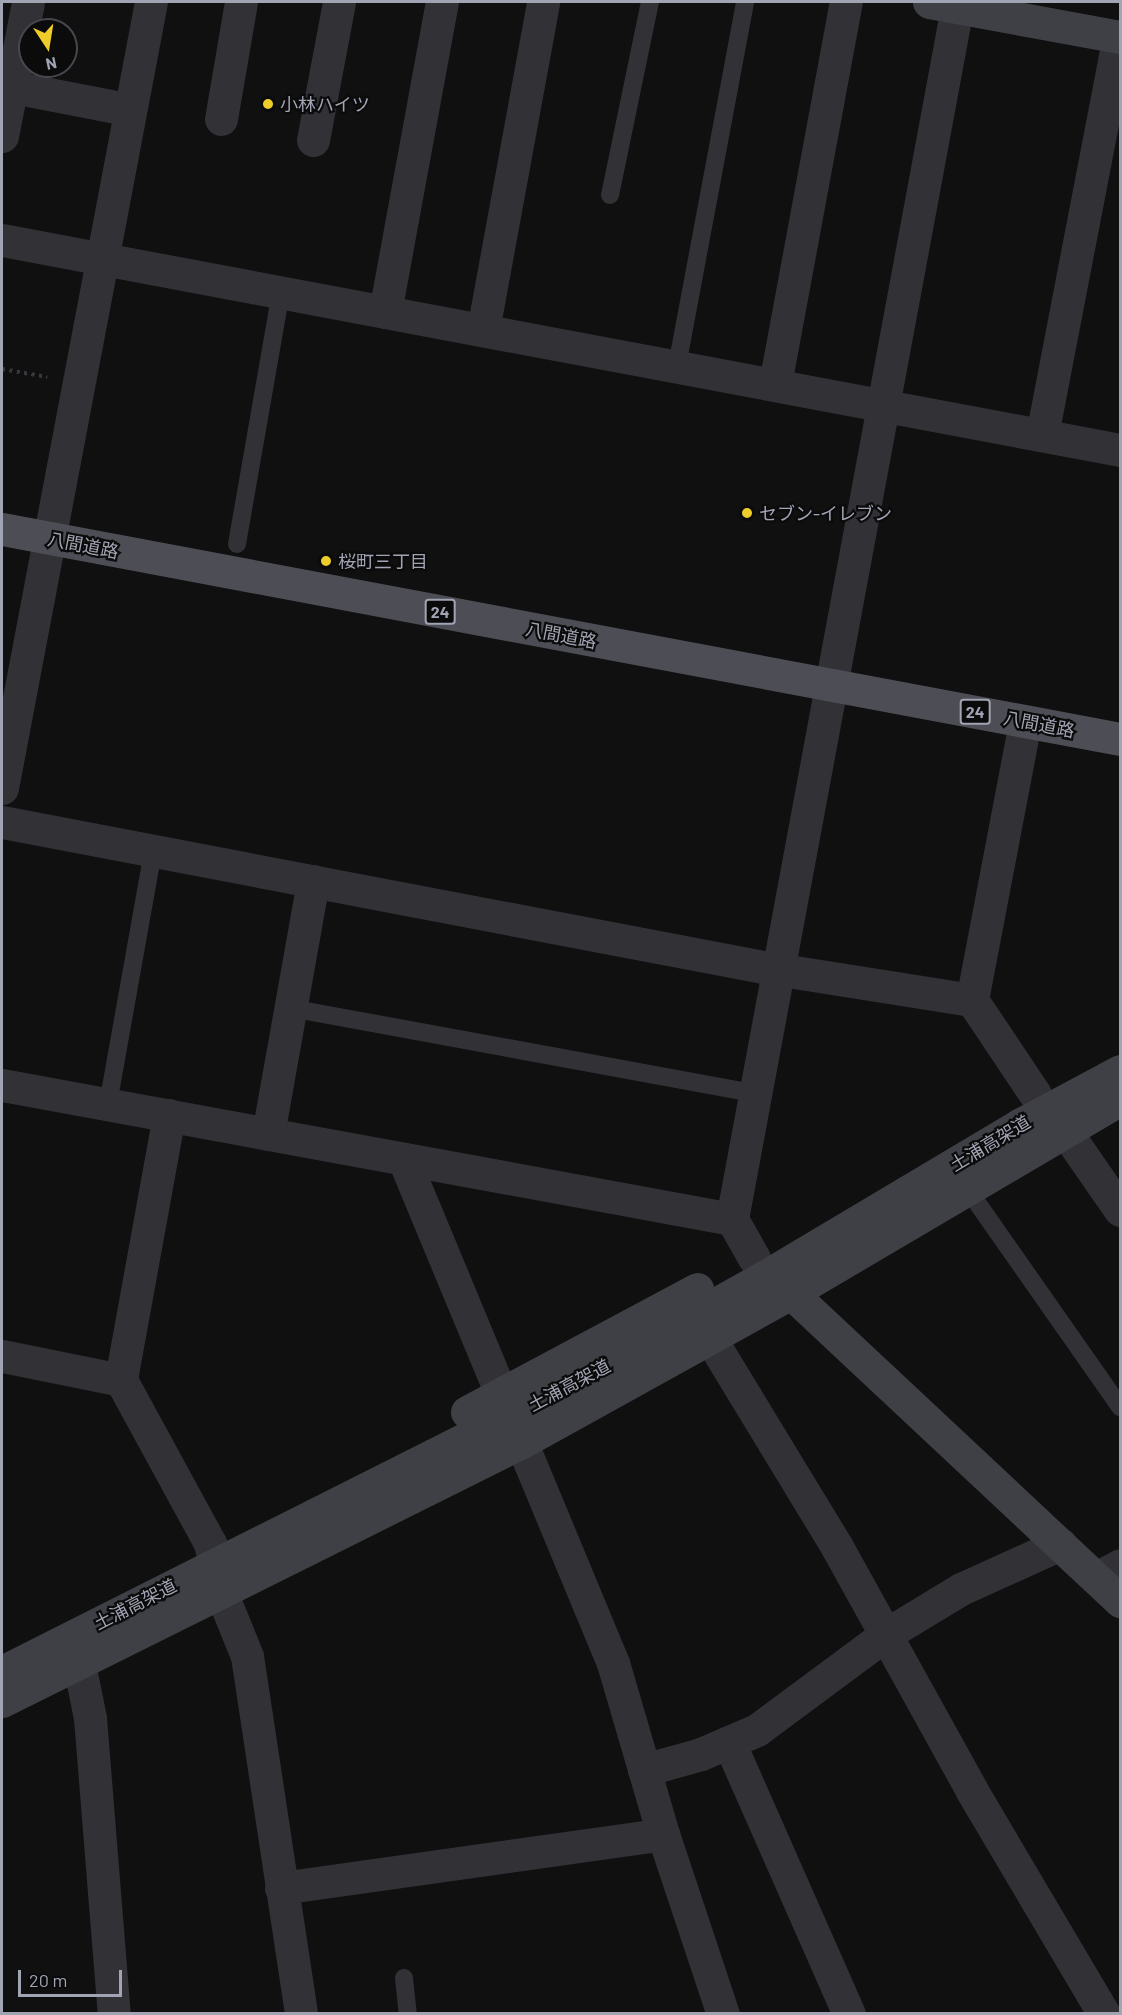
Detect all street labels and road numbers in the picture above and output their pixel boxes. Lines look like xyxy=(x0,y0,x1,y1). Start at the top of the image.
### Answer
street label: 八間道路 xyxy=(46,528,120,562)
road number: 24 xyxy=(424,599,456,625)
street label: 八間道路 xyxy=(524,618,598,652)
road number: 24 xyxy=(958,699,992,725)
street label: 八間道路 xyxy=(1002,707,1076,741)
street label: 土浦高架道 xyxy=(946,1111,1034,1175)
street label: 土浦高架道 xyxy=(524,1354,614,1416)
street label: 土浦高架道 xyxy=(90,1574,180,1634)

